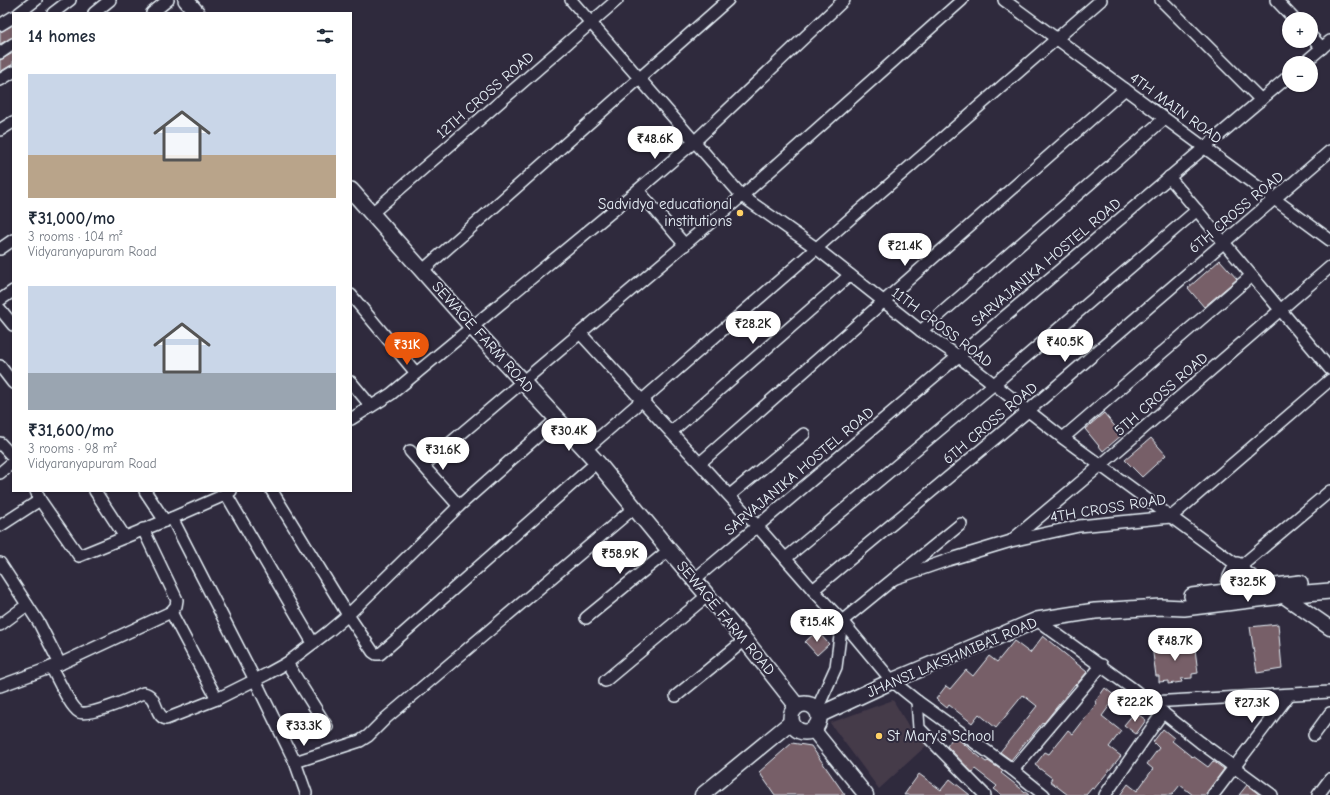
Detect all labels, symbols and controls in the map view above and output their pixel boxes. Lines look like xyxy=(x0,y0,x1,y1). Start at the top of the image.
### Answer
map controls xyxy=(1282,12,1318,92)
button: + xyxy=(1282,12,1318,48)
icon: filters xyxy=(314,25,336,47)
text: 14 homes xyxy=(28,27,95,46)
street label: 12TH CROSS ROAD xyxy=(432,48,538,142)
button: − xyxy=(1282,56,1318,92)
street label: 4TH MAIN ROAD xyxy=(1126,68,1226,148)
icon: home xyxy=(146,100,218,172)
pin: ₹48.6K xyxy=(622,126,688,160)
text: ₹48.6K xyxy=(637,131,673,146)
street label: 6TH CROSS ROAD xyxy=(1185,167,1287,257)
street label: SARVAJANIKA HOSTEL ROAD xyxy=(967,194,1125,330)
place label: Sadvidya educational institutions xyxy=(598,195,732,230)
marker: Sadvidya educational institutions xyxy=(735,208,745,218)
text: ₹31,000/mo xyxy=(28,209,115,228)
text: 3 rooms · 104 m² xyxy=(28,229,122,244)
pin: ₹21.4K xyxy=(872,233,938,267)
text: ₹21.4K xyxy=(888,238,922,253)
text: Vidyaranyapuram Road xyxy=(28,244,157,259)
street label: SEWAGE FARM ROAD xyxy=(428,278,538,396)
street label: 11TH CROSS ROAD xyxy=(888,283,996,371)
pin: ₹28.2K xyxy=(720,311,786,345)
icon: home xyxy=(146,312,218,384)
text: ₹28.2K xyxy=(735,316,771,331)
pin: ₹40.5K xyxy=(1032,329,1098,363)
pin: ₹31K xyxy=(383,332,431,366)
text: ₹40.5K xyxy=(1046,334,1084,349)
text: ₹31K xyxy=(394,337,420,352)
street label: 5TH CROSS ROAD xyxy=(1111,349,1211,439)
street label: 6TH CROSS ROAD xyxy=(939,378,1041,468)
street label: SARVAJANIKA HOSTEL ROAD xyxy=(720,403,878,539)
pin: ₹30.4K xyxy=(536,418,602,452)
text: ₹31,600/mo xyxy=(28,421,114,440)
text: ₹30.4K xyxy=(550,423,588,438)
pin: ₹31.6K xyxy=(410,437,476,471)
text: 3 rooms · 98 m² xyxy=(28,441,117,456)
text: ₹31.6K xyxy=(425,442,461,457)
text: Vidyaranyapuram Road xyxy=(28,456,157,471)
street label: 4TH CROSS ROAD xyxy=(1049,490,1167,526)
pin: ₹58.9K xyxy=(587,541,653,575)
text: ₹58.9K xyxy=(601,546,639,561)
street label: SEWAGE FARM ROAD xyxy=(673,557,779,679)
pin: ₹32.5K xyxy=(1215,569,1281,603)
text: ₹32.5K xyxy=(1230,574,1266,589)
pin: ₹15.4K xyxy=(784,609,850,643)
street label: JHANSI LAKSHMIBAI ROAD xyxy=(864,613,1040,701)
text: ₹15.4K xyxy=(799,614,835,629)
pin: ₹48.7K xyxy=(1142,628,1208,662)
text: ₹48.7K xyxy=(1157,633,1193,648)
pin: ₹22.2K xyxy=(1102,689,1168,723)
pin: ₹27.3K xyxy=(1219,690,1285,724)
text: ₹22.2K xyxy=(1117,694,1153,709)
text: ₹27.3K xyxy=(1234,695,1270,710)
pin: ₹33.3K xyxy=(271,713,337,747)
text: ₹33.3K xyxy=(286,718,322,733)
place label: St Mary's School xyxy=(887,727,994,745)
marker: St Mary's School xyxy=(874,731,884,741)

